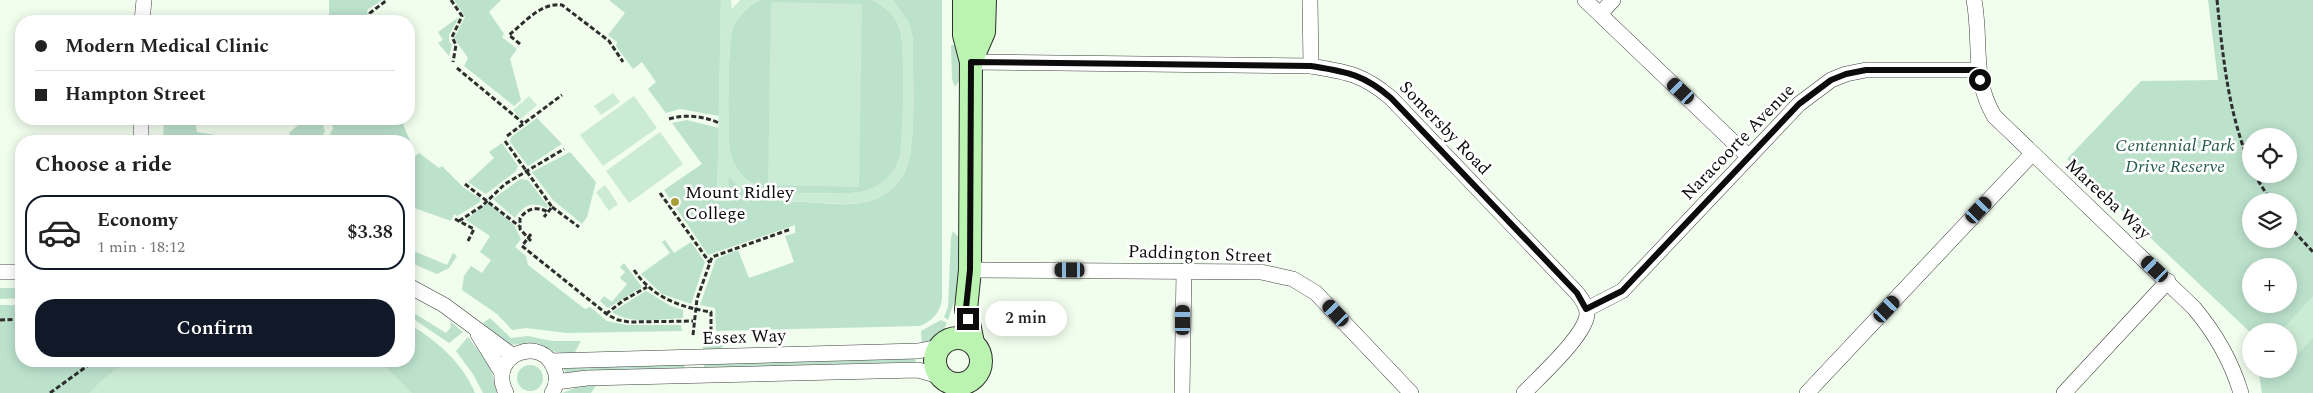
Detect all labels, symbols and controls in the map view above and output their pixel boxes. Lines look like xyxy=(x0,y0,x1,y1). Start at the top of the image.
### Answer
text: Modern Medical Clinic xyxy=(65,32,269,61)
route start xyxy=(1969,69,1991,91)
street label: Somersby Road xyxy=(1393,75,1497,181)
car xyxy=(1664,75,1697,107)
street label: Naracoorte Avenue xyxy=(1675,77,1801,207)
text: Hampton Street xyxy=(65,80,206,109)
map controls xyxy=(2242,128,2297,378)
button: locate xyxy=(2242,128,2297,183)
park label: Centennial Park Drive Reserve xyxy=(2115,132,2235,180)
text: Choose a ride xyxy=(35,148,172,181)
street label: Mareeba Way xyxy=(2059,152,2158,247)
place label: Mount Ridley College xyxy=(685,179,795,227)
button: layers xyxy=(2242,193,2297,248)
car xyxy=(1963,194,1994,226)
marker: Mount Ridley College xyxy=(669,196,681,208)
text: Economy xyxy=(97,206,178,235)
icon: car xyxy=(37,210,82,255)
text: $3.38 xyxy=(347,218,393,247)
text: 1 min · 18:12 xyxy=(97,235,185,259)
street label: Paddington Street xyxy=(1127,238,1273,270)
car xyxy=(2138,253,2171,285)
button: + xyxy=(2242,258,2297,313)
car xyxy=(1055,263,1085,278)
car xyxy=(1871,293,1902,325)
car xyxy=(1320,297,1351,329)
button: Confirm xyxy=(35,299,395,357)
callout: 2 min xyxy=(986,302,1068,336)
car xyxy=(1175,305,1190,335)
text: 2 min xyxy=(1005,306,1047,330)
route end xyxy=(957,308,979,330)
street label: Essex Way xyxy=(702,322,788,352)
button: − xyxy=(2242,323,2297,378)

